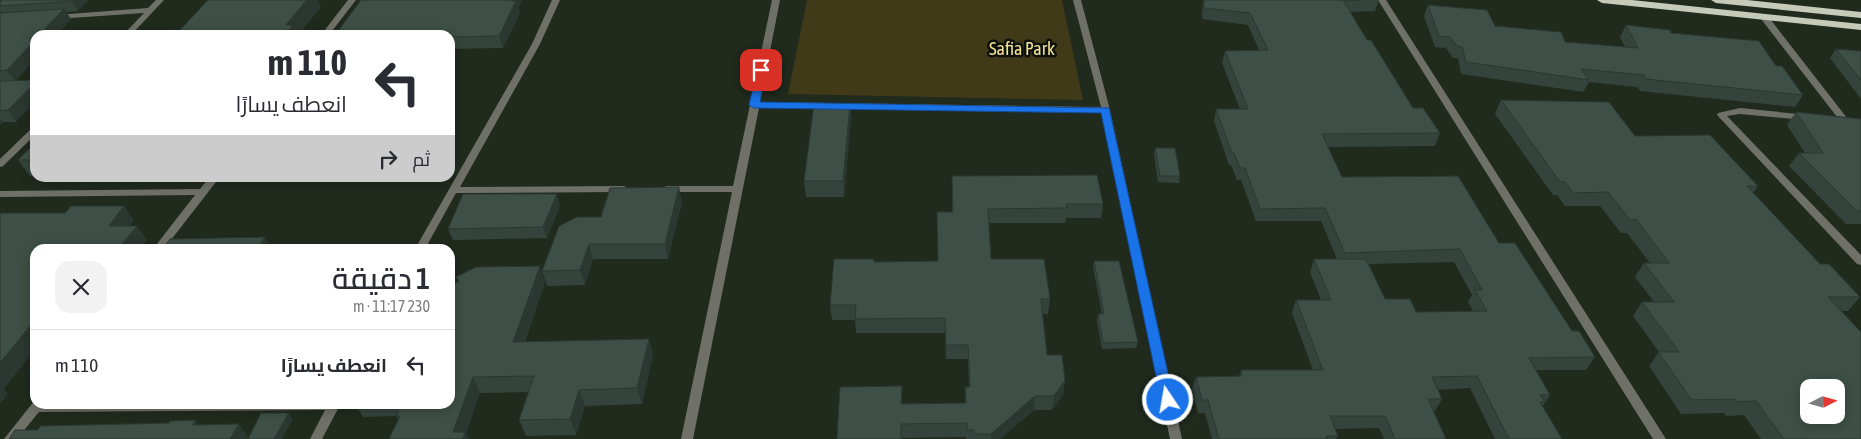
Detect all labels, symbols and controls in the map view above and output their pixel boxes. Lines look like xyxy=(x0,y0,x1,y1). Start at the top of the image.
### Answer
park label: Safia Park xyxy=(989,38,1055,59)
text: 110 m xyxy=(268,42,347,82)
pin xyxy=(740,49,782,91)
icon: left xyxy=(365,50,430,115)
icon: arrive xyxy=(747,56,775,84)
text: انعطف يسارًا xyxy=(236,91,347,117)
icon: right xyxy=(374,145,402,173)
text: ثم xyxy=(412,148,430,170)
button: close xyxy=(55,261,107,313)
text: 1 دقيقة xyxy=(332,261,430,295)
text: 230 m · 11:17 xyxy=(353,297,430,315)
icon: left xyxy=(402,351,430,379)
text: 110 m xyxy=(55,354,98,376)
text: انعطف يسارًا xyxy=(281,354,387,376)
position arrow xyxy=(1141,373,1193,425)
north arrow xyxy=(1800,379,1845,424)
map controls xyxy=(1800,379,1845,424)

